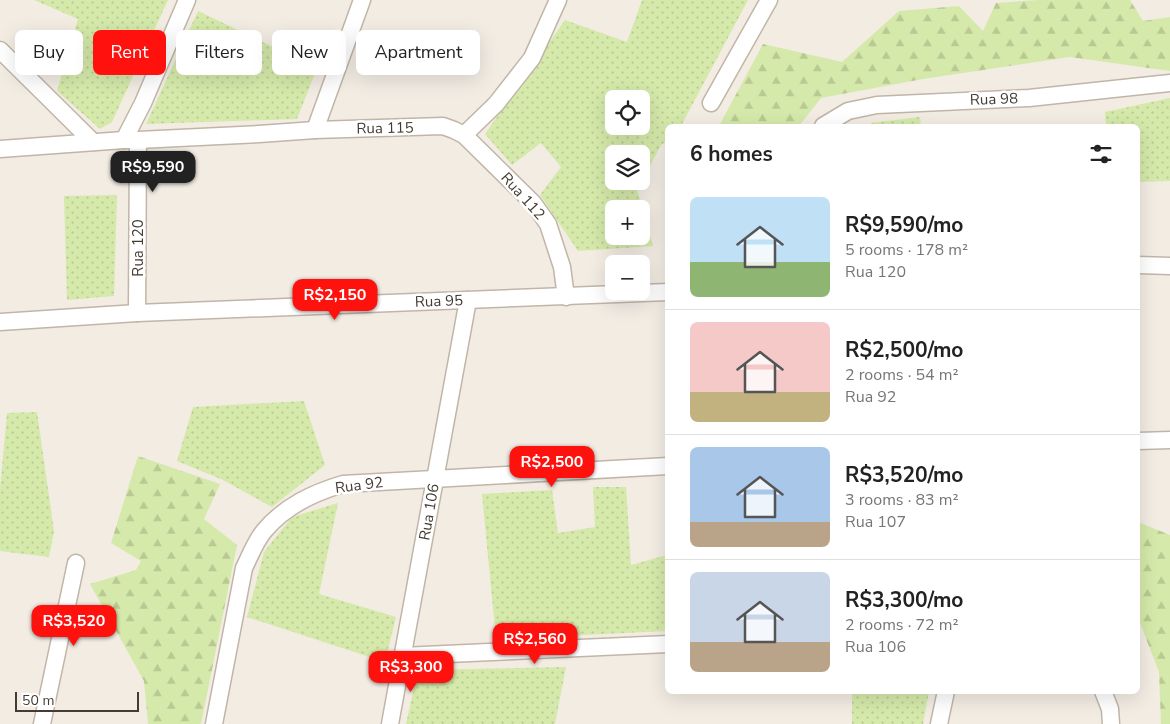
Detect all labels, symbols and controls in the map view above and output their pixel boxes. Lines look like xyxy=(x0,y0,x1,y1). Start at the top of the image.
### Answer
chip: Buy xyxy=(15,30,83,75)
chip: Rent xyxy=(93,30,166,75)
chip: Filters xyxy=(176,30,262,75)
chip: New xyxy=(272,30,346,75)
chip: Apartment xyxy=(356,30,480,75)
street label: Rua 98 xyxy=(970,88,1018,110)
map controls xyxy=(605,90,650,300)
button: locate xyxy=(605,90,650,135)
street label: Rua 115 xyxy=(356,118,414,138)
text: 6 homes xyxy=(690,140,773,168)
icon: filters xyxy=(1087,140,1115,168)
button: layers xyxy=(605,145,650,190)
pin: R$9,590 xyxy=(107,150,199,193)
text: R$9,590 xyxy=(122,156,184,178)
street label: Rua 112 xyxy=(496,168,550,224)
button: + xyxy=(605,200,650,245)
text: R$9,590/mo xyxy=(845,211,963,239)
icon: home xyxy=(730,217,790,277)
street label: Rua 120 xyxy=(128,219,148,277)
text: 5 rooms · 178 m² xyxy=(845,239,968,261)
button: − xyxy=(605,255,650,300)
text: Rua 120 xyxy=(845,261,906,283)
pin: R$2,150 xyxy=(289,278,381,321)
text: R$2,150 xyxy=(304,284,366,306)
street label: Rua 95 xyxy=(415,290,463,312)
text: R$2,500/mo xyxy=(845,336,963,364)
icon: home xyxy=(730,342,790,402)
text: 2 rooms · 54 m² xyxy=(845,364,958,386)
text: Rua 92 xyxy=(845,386,896,408)
pin: R$2,500 xyxy=(506,446,598,488)
text: R$2,500 xyxy=(521,451,583,473)
text: R$3,520/mo xyxy=(845,461,963,489)
icon: home xyxy=(730,467,790,527)
street label: Rua 92 xyxy=(334,472,384,498)
street label: Rua 106 xyxy=(414,482,444,542)
text: 3 rooms · 83 m² xyxy=(845,489,958,511)
text: Rua 107 xyxy=(845,511,906,533)
text: R$3,300/mo xyxy=(845,586,963,614)
icon: home xyxy=(730,592,790,652)
pin: R$3,520 xyxy=(28,604,120,647)
text: R$3,520 xyxy=(43,610,105,632)
text: 2 rooms · 72 m² xyxy=(845,614,958,636)
pin: R$2,560 xyxy=(489,622,581,665)
text: R$2,560 xyxy=(504,628,566,650)
text: Rua 106 xyxy=(845,636,906,658)
pin: R$3,300 xyxy=(365,650,457,693)
text: R$3,300 xyxy=(380,656,442,678)
scale bar xyxy=(15,689,139,712)
text: 50 m xyxy=(22,691,54,710)

